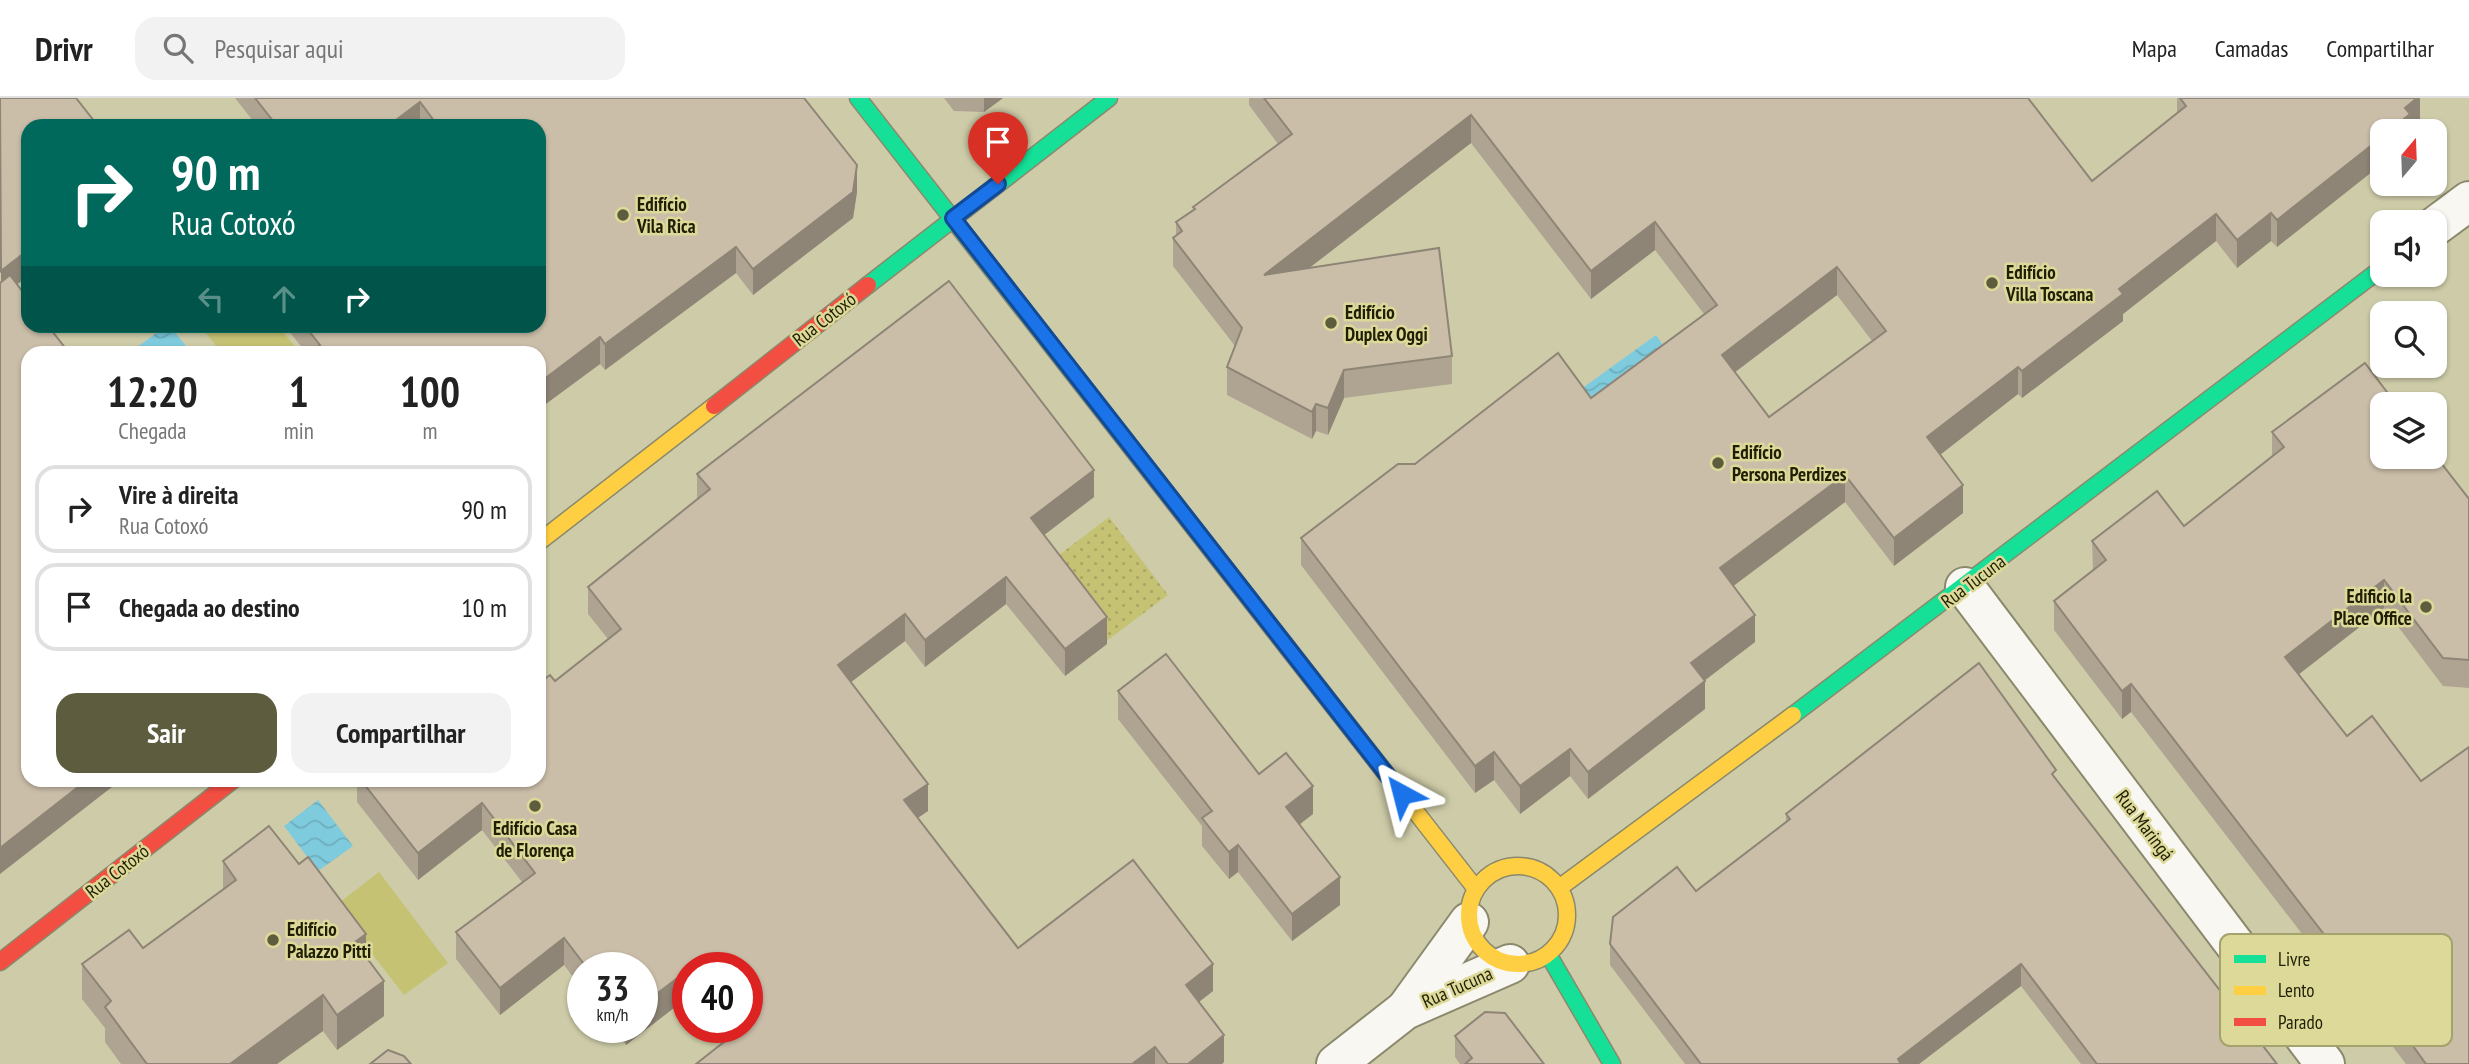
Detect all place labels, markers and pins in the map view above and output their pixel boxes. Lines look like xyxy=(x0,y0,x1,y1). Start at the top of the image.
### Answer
pin xyxy=(968,112,1028,184)
place label: Edifício Vila Rica xyxy=(636,192,696,238)
marker: Edifício Vila Rica xyxy=(615,207,631,223)
place label: Edifício Villa Toscana xyxy=(2005,260,2093,306)
marker: Edifício Villa Toscana xyxy=(1984,275,2000,291)
place label: Edifício Duplex Oggi xyxy=(1345,300,1428,346)
marker: Edifício Duplex Oggi xyxy=(1323,315,1339,331)
place label: Edifício Persona Perdizes xyxy=(1732,440,1847,486)
marker: Edifício Persona Perdizes xyxy=(1710,455,1726,471)
place label: Edificio la Place Office xyxy=(2333,584,2412,630)
marker: Edificio la Place Office xyxy=(2418,599,2434,615)
marker: Edifício Casa de Florença xyxy=(527,798,543,814)
place label: Edifício Casa de Florença xyxy=(493,816,577,862)
place label: Edifício Palazzo Pitti xyxy=(287,917,371,963)
marker: Edifício Palazzo Pitti xyxy=(265,932,281,948)

